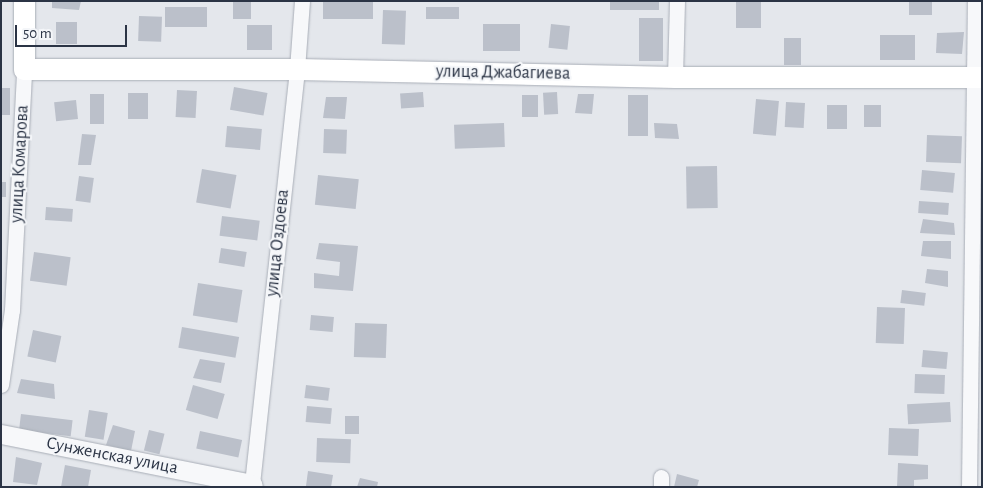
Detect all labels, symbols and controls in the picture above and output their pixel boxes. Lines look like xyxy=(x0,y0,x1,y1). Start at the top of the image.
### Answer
scale bar xyxy=(18,15,130,47)
text: 50 m xyxy=(23,26,52,41)
street label: улица Джабагиева xyxy=(436,61,570,85)
street label: улица Комарова xyxy=(6,105,34,223)
street label: улица Оздоева xyxy=(262,188,294,298)
street label: Сунженская улица xyxy=(44,433,180,479)

